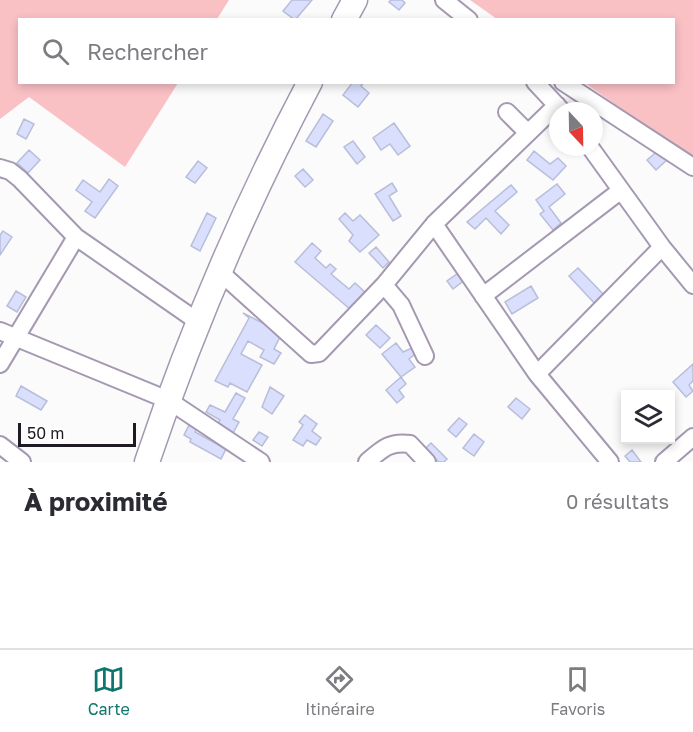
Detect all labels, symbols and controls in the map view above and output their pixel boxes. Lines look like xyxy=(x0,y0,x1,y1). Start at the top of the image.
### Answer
search box xyxy=(18,18,675,84)
icon: search xyxy=(39,35,72,68)
text: Rechercher xyxy=(87,38,208,65)
north arrow xyxy=(549,102,603,156)
map controls xyxy=(621,390,675,444)
button: layers xyxy=(621,390,675,444)
scale bar xyxy=(18,420,136,448)
text: 50 m xyxy=(27,423,64,443)
text: À proximité xyxy=(24,486,168,517)
text: 0 résultats xyxy=(566,489,669,513)
tab: Carte xyxy=(88,663,130,719)
tab: Itinéraire xyxy=(305,663,375,719)
tab: Favoris xyxy=(550,663,605,719)

